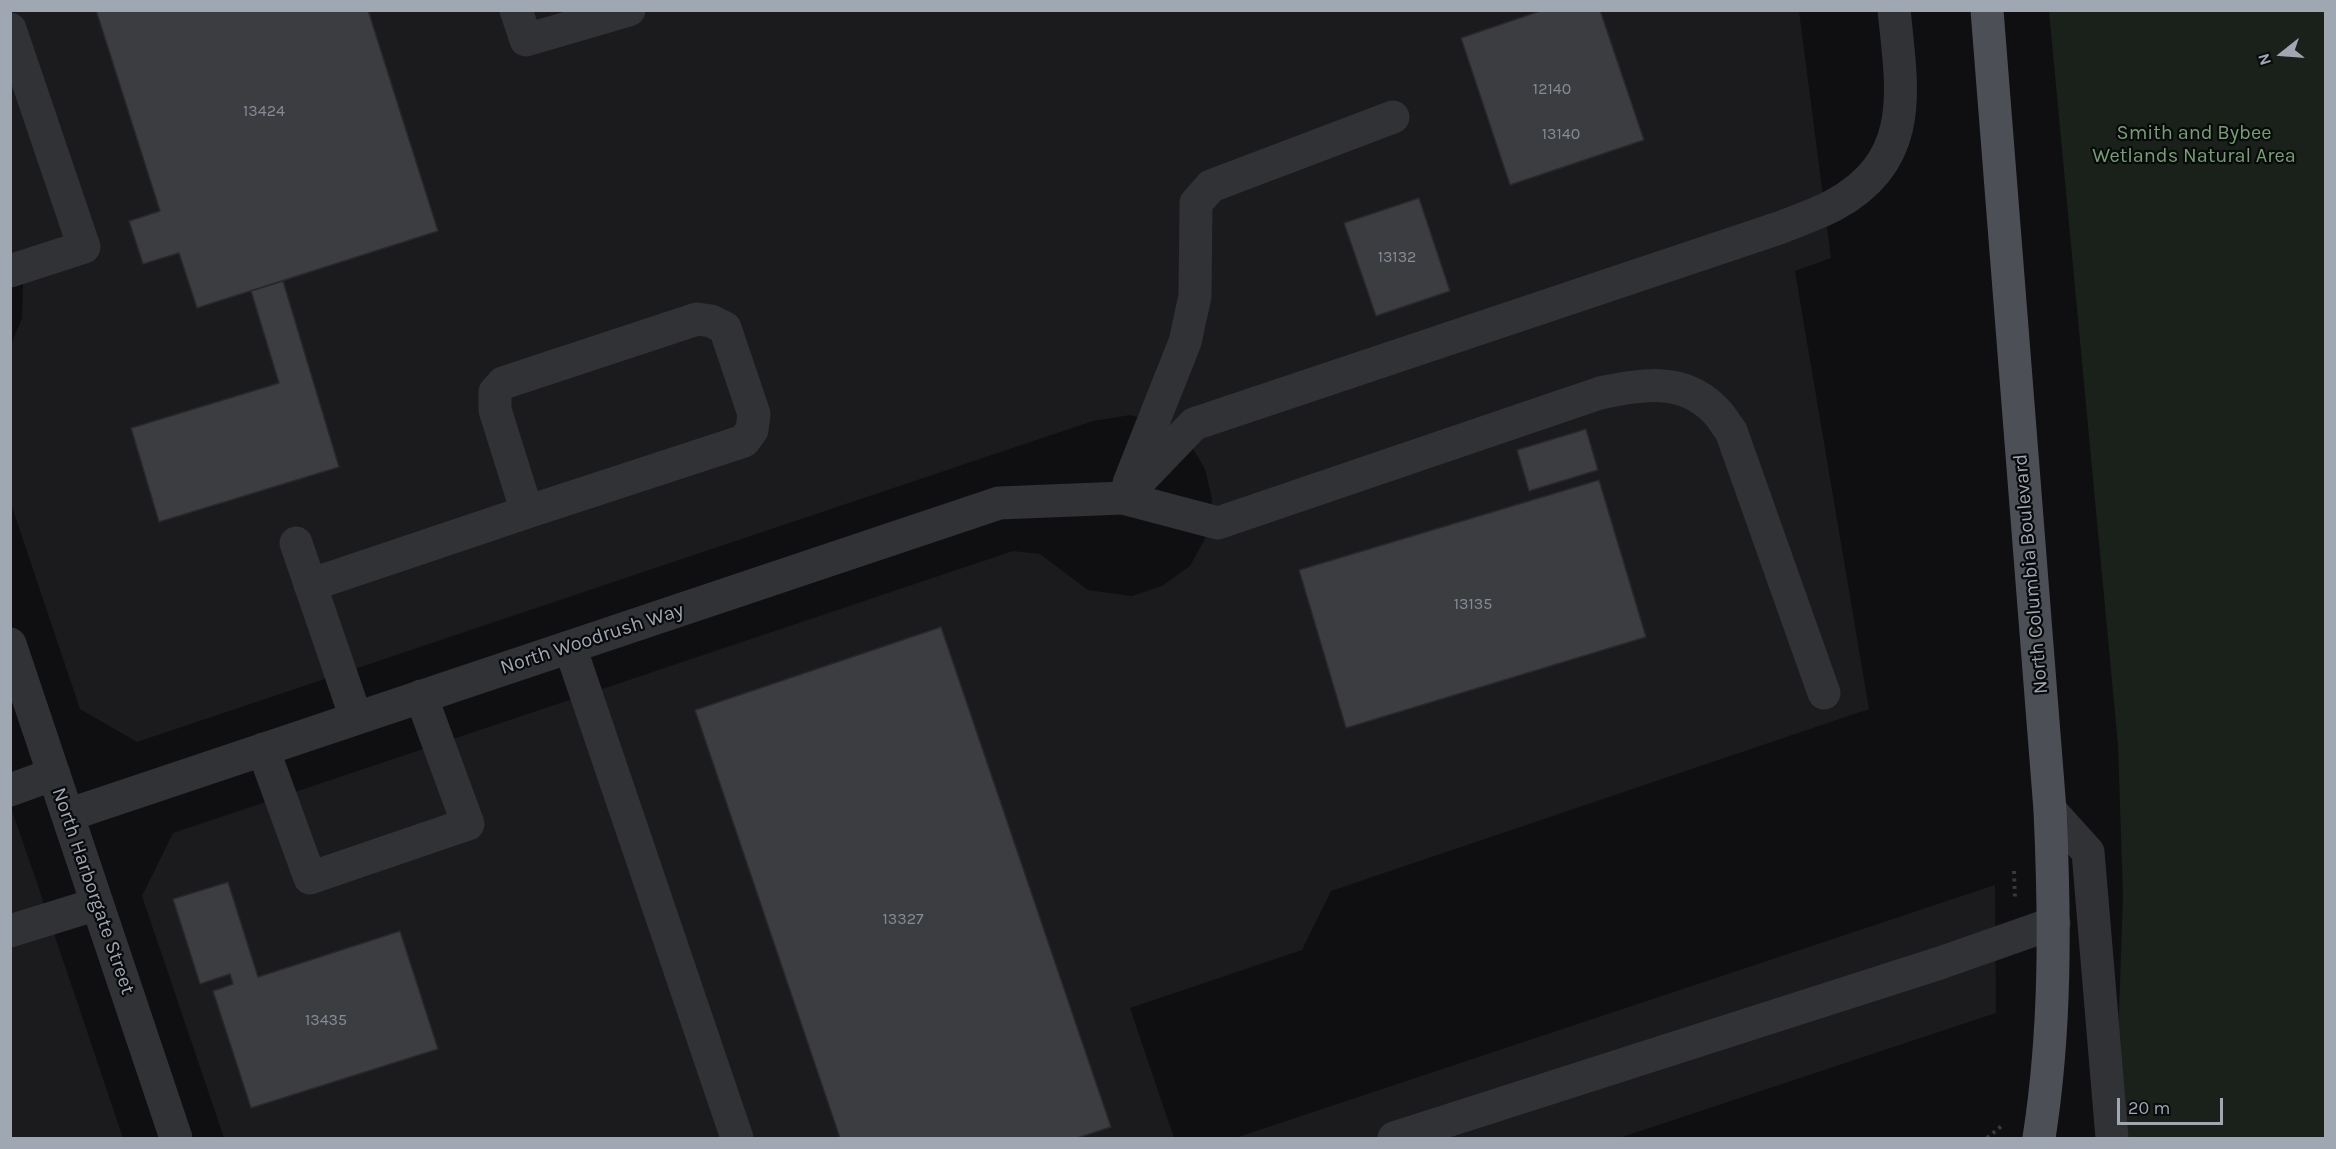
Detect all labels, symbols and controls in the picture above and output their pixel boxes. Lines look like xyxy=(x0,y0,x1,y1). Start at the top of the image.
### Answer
north arrow xyxy=(2252,24,2312,84)
text: N xyxy=(2254,51,2275,68)
house number: 12140 xyxy=(1533,79,1571,99)
house number: 13424 xyxy=(243,101,285,121)
park label: Smith and Bybee Wetlands Natural Area xyxy=(2092,121,2296,168)
house number: 13140 xyxy=(1542,124,1580,144)
house number: 13132 xyxy=(1378,247,1416,267)
street label: North Columbia Boulevard xyxy=(2009,453,2053,695)
house number: 13135 xyxy=(1454,594,1492,614)
street label: North Woodrush Way xyxy=(497,598,687,680)
street label: North Harborgate Street xyxy=(46,784,140,998)
house number: 13327 xyxy=(883,909,923,929)
house number: 13435 xyxy=(305,1010,347,1030)
scale bar xyxy=(2120,1086,2226,1124)
text: 20 m xyxy=(2128,1097,2170,1119)

